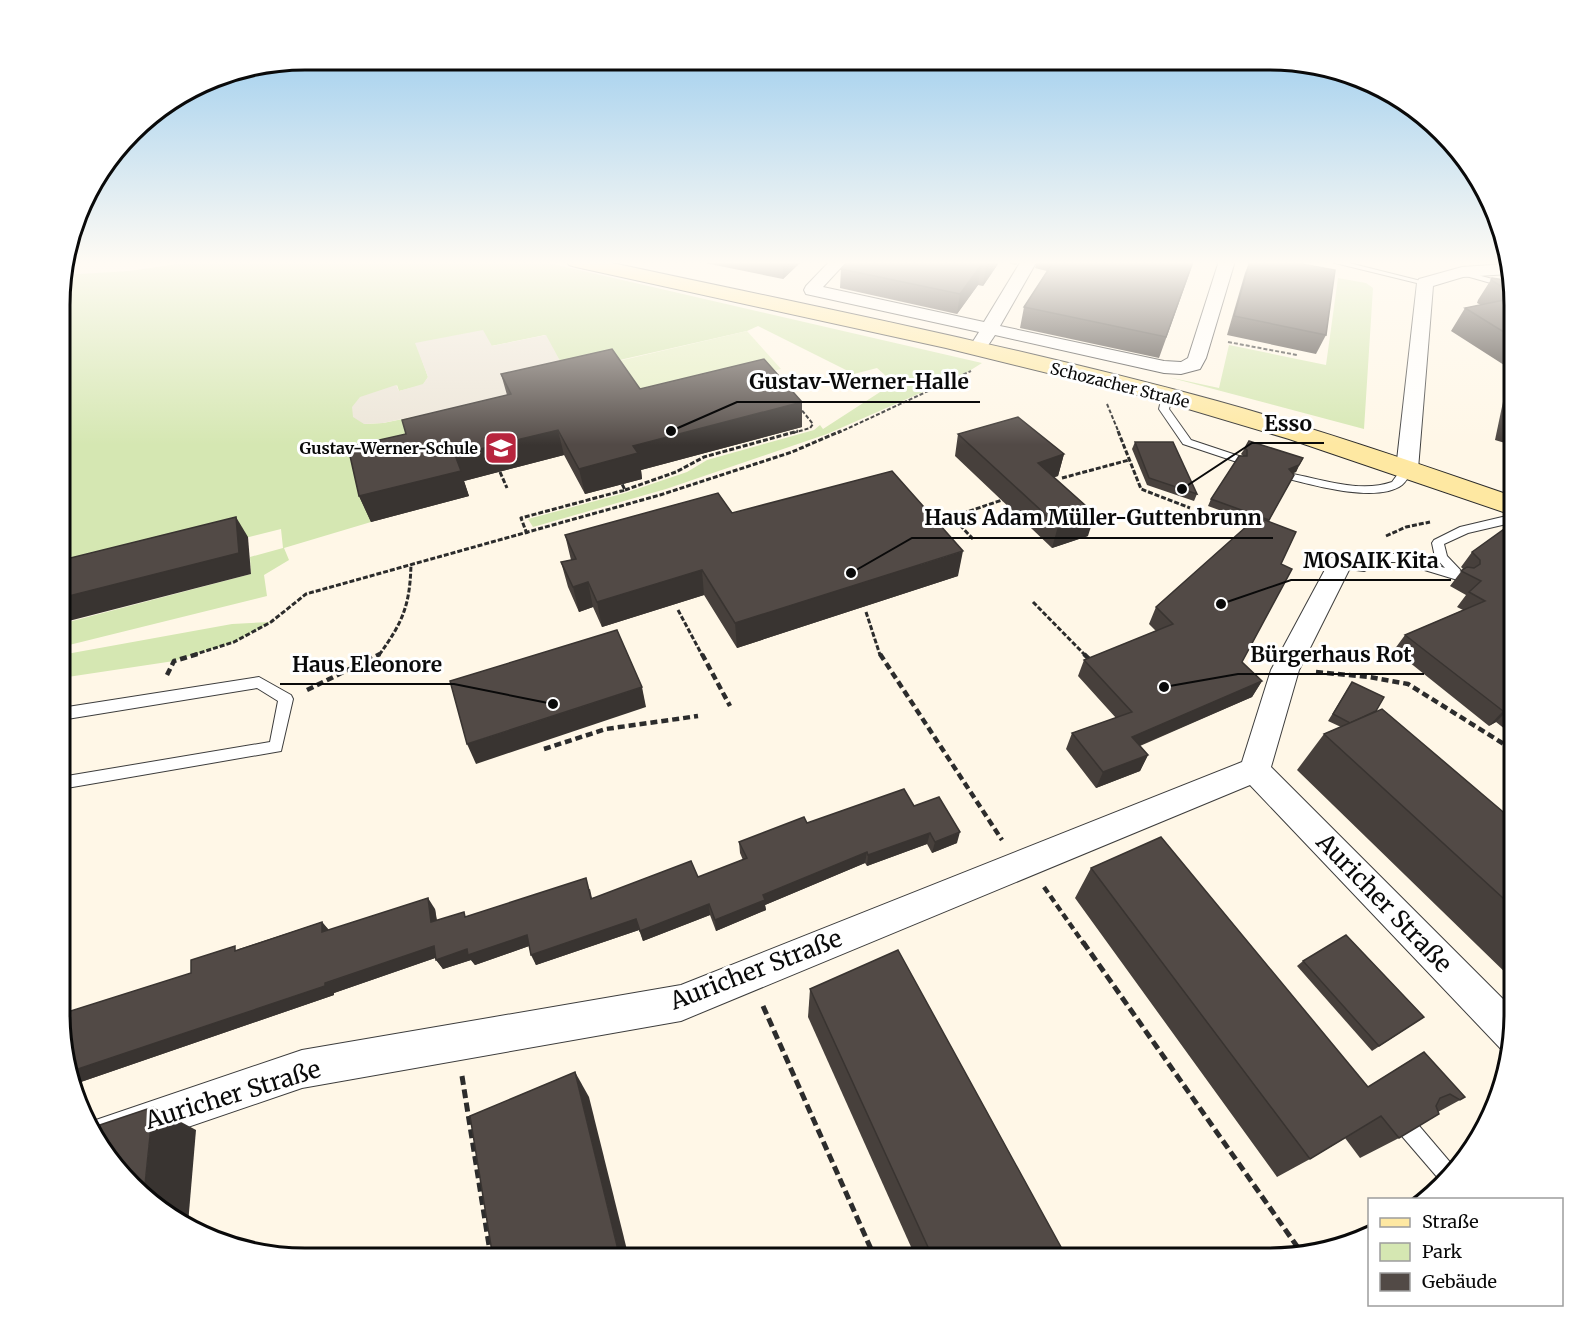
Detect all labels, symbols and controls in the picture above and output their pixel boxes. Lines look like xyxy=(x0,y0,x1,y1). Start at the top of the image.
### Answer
street label: Schozacher Straße xyxy=(1048,358,1192,412)
callout: Gustav-Werner-Halle xyxy=(737,363,980,402)
text: Gustav-Werner-Halle xyxy=(749,368,969,395)
callout: Esso xyxy=(1252,404,1324,443)
text: Esso xyxy=(1264,410,1312,437)
school or university icon: Gustav-Werner-Schule xyxy=(483,430,519,466)
place label: Gustav-Werner-Schule xyxy=(300,438,478,458)
callout: Haus Adam Müller-Guttenbrunn xyxy=(912,499,1273,538)
text: Haus Adam Müller-Guttenbrunn xyxy=(924,504,1262,531)
callout: MOSAIK Kita xyxy=(1291,541,1451,580)
text: MOSAIK Kita xyxy=(1303,547,1439,574)
callout: Bürgerhaus Rot xyxy=(1238,635,1424,674)
text: Bürgerhaus Rot xyxy=(1250,641,1412,668)
callout: Haus Eleonore xyxy=(280,645,454,684)
text: Haus Eleonore xyxy=(292,651,442,678)
street label: Auricher Straße xyxy=(1309,826,1459,979)
street label: Auricher Straße xyxy=(664,922,846,1017)
street label: Auricher Straße xyxy=(140,1053,324,1136)
legend xyxy=(1368,1198,1563,1306)
text: Straße xyxy=(1422,1210,1479,1233)
text: Park xyxy=(1422,1240,1463,1263)
text: Gebäude xyxy=(1422,1270,1497,1293)

